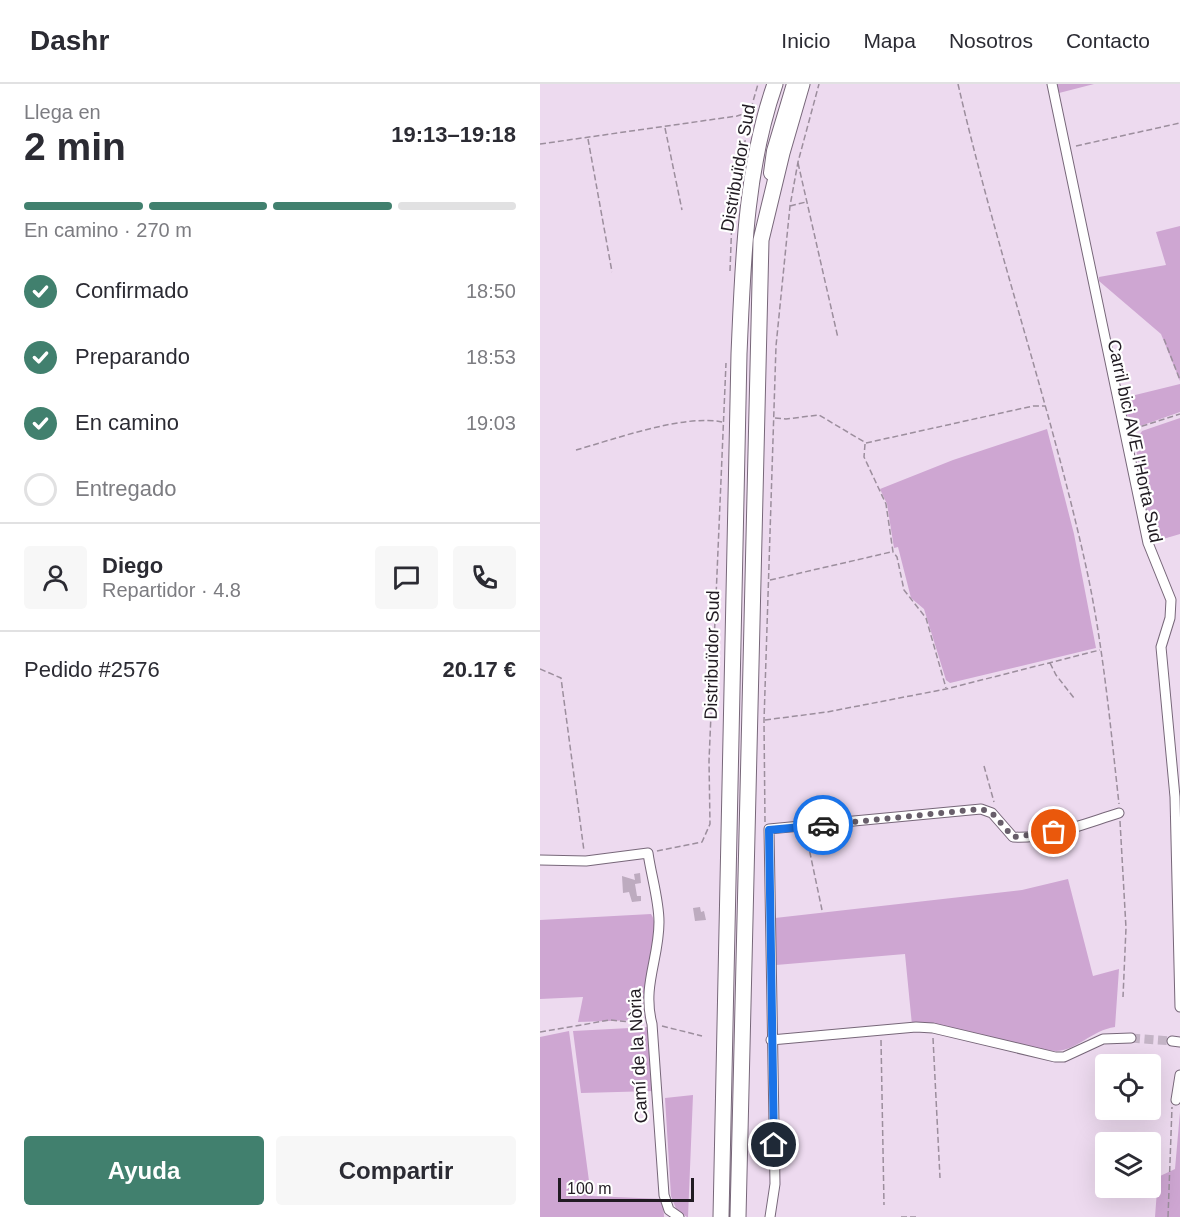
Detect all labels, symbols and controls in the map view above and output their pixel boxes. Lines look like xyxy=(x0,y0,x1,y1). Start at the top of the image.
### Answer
text: Dashr xyxy=(30,25,109,56)
text: Inicio xyxy=(781,29,830,52)
text: Mapa xyxy=(863,29,916,52)
text: Nosotros xyxy=(949,29,1033,52)
text: Contacto xyxy=(1066,29,1150,52)
text: Llega en xyxy=(24,101,101,123)
street label: Distribuïdor Sud xyxy=(717,103,759,233)
text: 19:13–19:18 xyxy=(391,122,516,147)
text: 2 min xyxy=(24,125,126,168)
text: En camino · 270 m xyxy=(24,219,192,241)
icon: check xyxy=(24,275,57,308)
text: Confirmado xyxy=(75,278,189,303)
text: 18:50 xyxy=(466,280,516,302)
street label: Carril bici AVE l'Horta Sud xyxy=(1104,338,1166,544)
icon: check xyxy=(24,341,57,374)
text: Preparando xyxy=(75,344,190,369)
text: 18:53 xyxy=(466,346,516,368)
icon: check xyxy=(24,407,57,440)
text: En camino xyxy=(75,410,179,435)
text: 19:03 xyxy=(466,412,516,434)
text: Entregado xyxy=(75,476,177,501)
button: person xyxy=(24,546,87,609)
button: chat xyxy=(375,546,438,609)
button: phone xyxy=(453,546,516,609)
text: Diego xyxy=(102,553,163,578)
text: Repartidor · 4.8 xyxy=(102,579,241,601)
street label: Distribuïdor Sud xyxy=(701,590,723,720)
text: Pedido #2576 xyxy=(24,657,160,682)
text: 20.17 € xyxy=(443,657,516,682)
courier xyxy=(793,795,853,855)
pin xyxy=(1028,806,1079,857)
icon: car xyxy=(807,809,840,842)
icon: bag xyxy=(1037,815,1070,848)
street label: Camí de la Nòria xyxy=(624,987,652,1124)
map controls xyxy=(1095,1054,1161,1198)
button: locate xyxy=(1095,1054,1161,1120)
pin xyxy=(748,1119,799,1170)
icon: home xyxy=(757,1128,790,1161)
button: layers xyxy=(1095,1132,1161,1198)
button: Ayuda xyxy=(24,1136,264,1205)
button: Compartir xyxy=(276,1136,516,1205)
scale bar xyxy=(558,1175,694,1202)
text: 100 m xyxy=(567,1180,611,1197)

